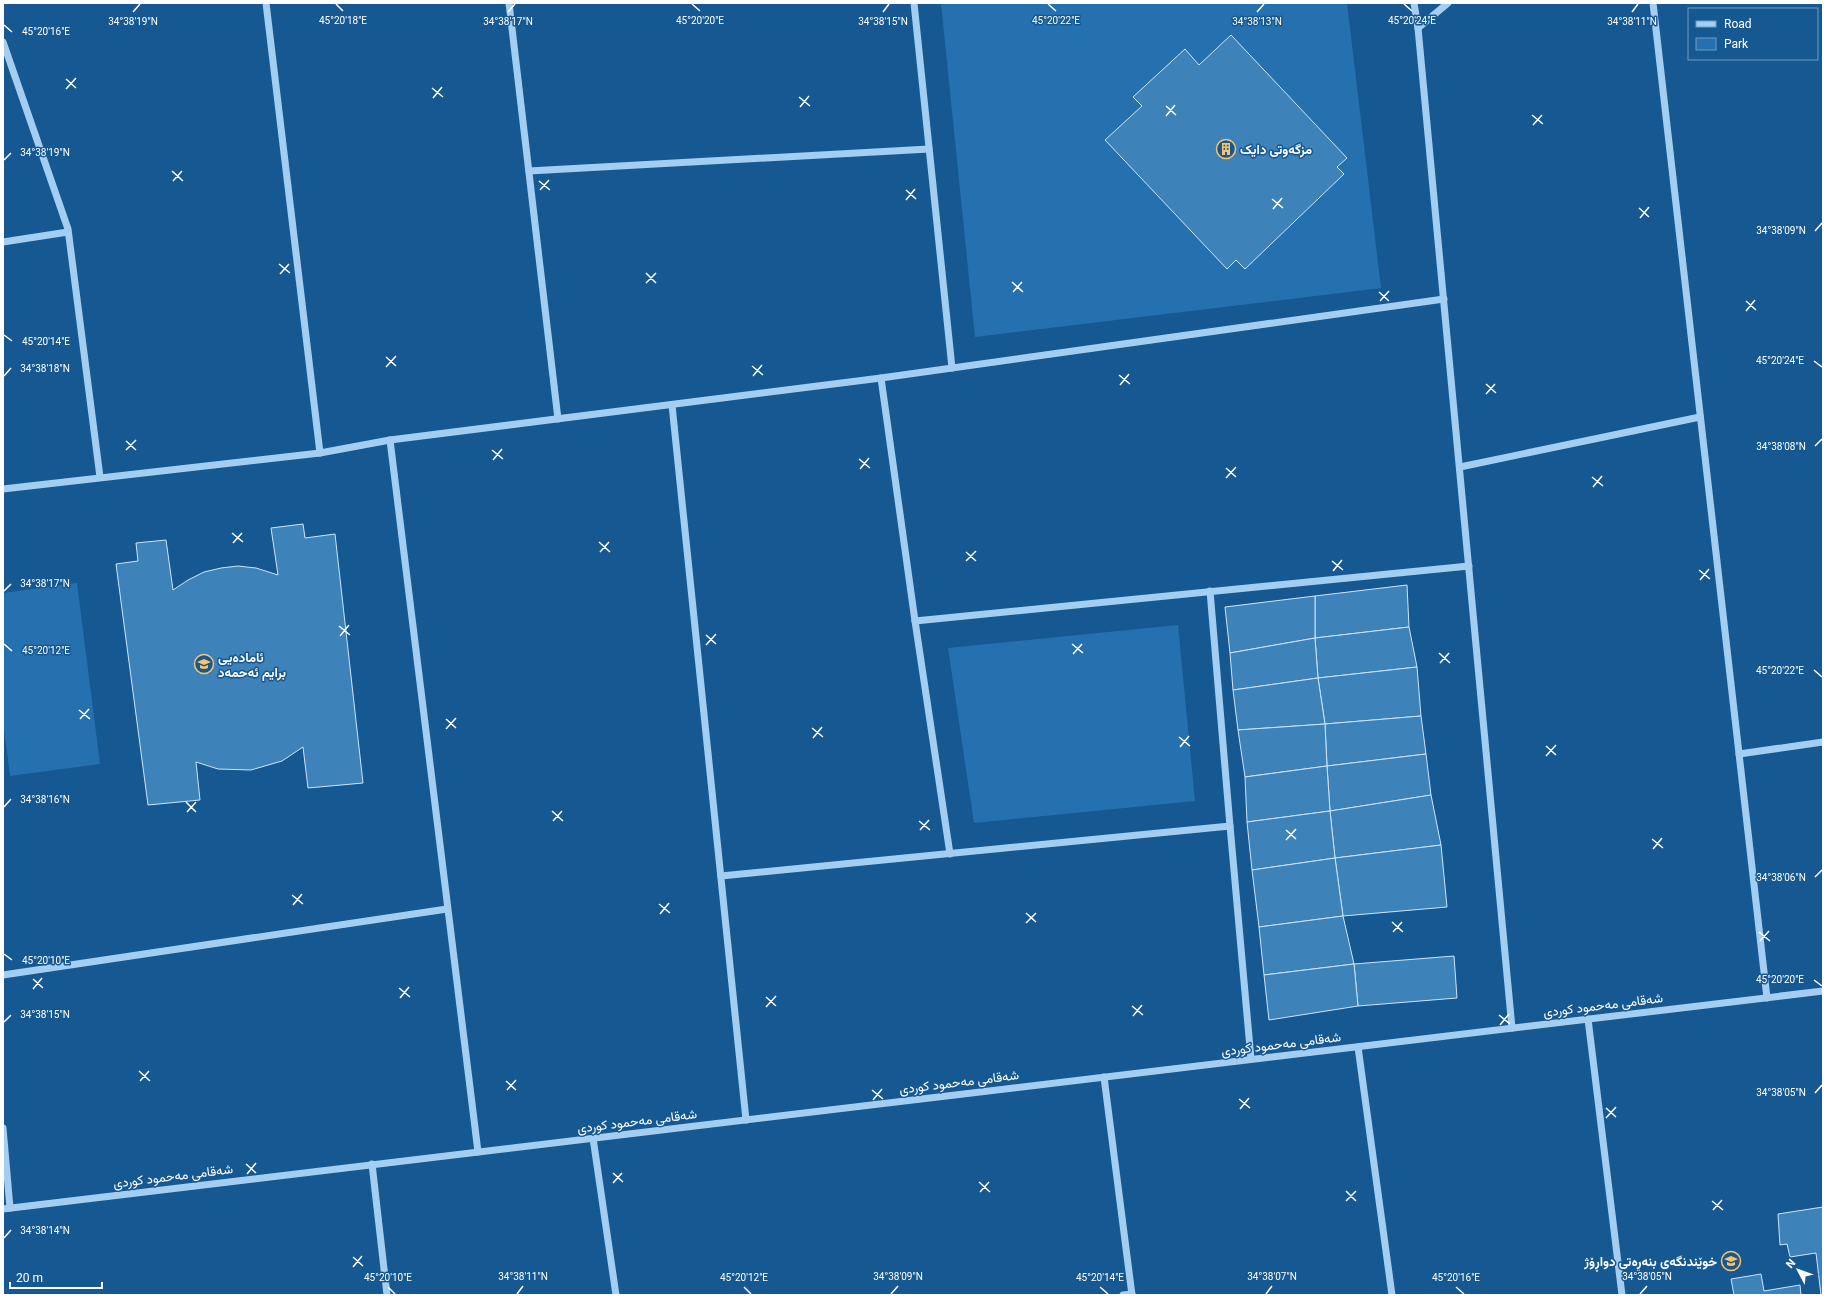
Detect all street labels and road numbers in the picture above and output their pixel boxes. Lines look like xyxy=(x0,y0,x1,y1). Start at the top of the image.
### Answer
street label: شەقامی مەحمود کوردی xyxy=(1542,990,1664,1021)
street label: شەقامی مەحمود کوردی xyxy=(1220,1029,1342,1060)
street label: شەقامی مەحمود کوردی xyxy=(898,1067,1020,1098)
street label: شەقامی مەحمود کوردی xyxy=(576,1106,698,1137)
street label: شەقامی مەحمود کوردی xyxy=(112,1161,234,1192)

